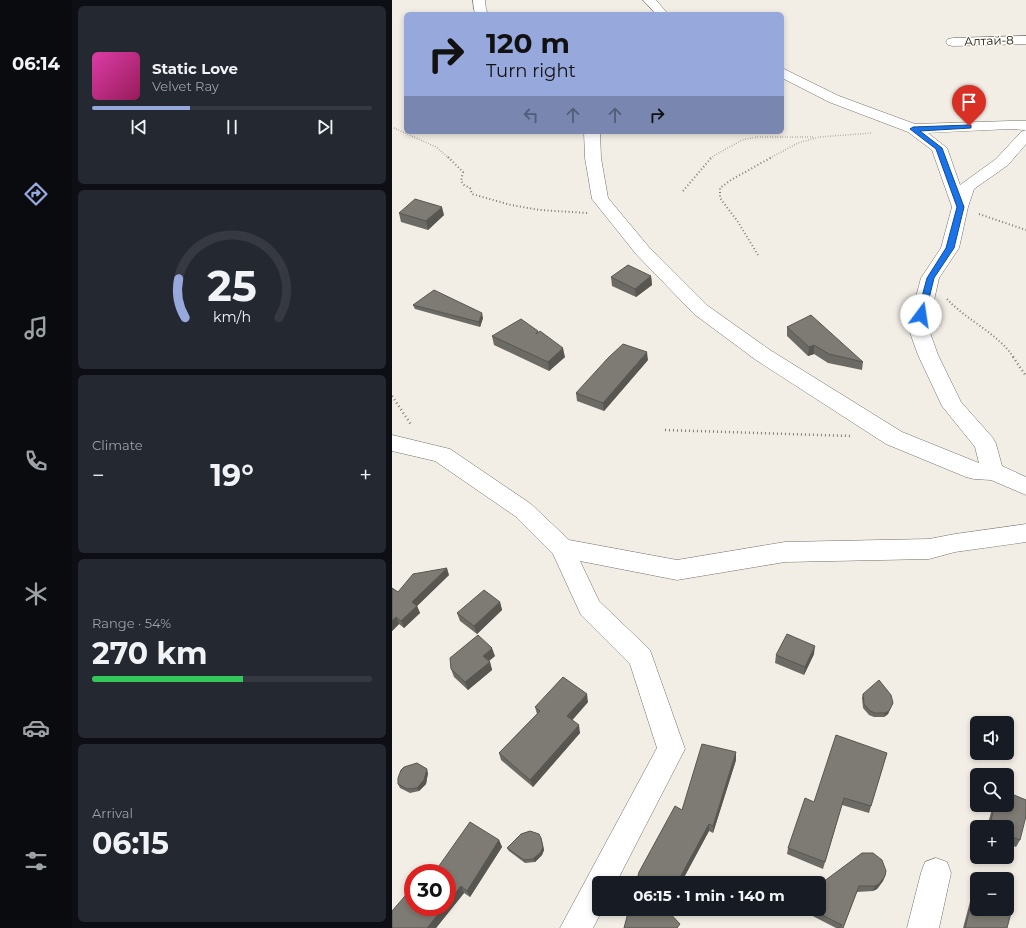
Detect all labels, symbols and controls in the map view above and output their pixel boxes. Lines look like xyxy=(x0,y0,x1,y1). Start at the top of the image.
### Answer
text: 120 m xyxy=(486,26,570,60)
icon: right xyxy=(420,28,472,80)
street label: Алтай-8 xyxy=(964,32,1014,49)
text: 06:14 xyxy=(12,53,60,75)
text: Static Love xyxy=(152,59,238,78)
text: Turn right xyxy=(486,60,576,82)
text: Velvet Ray xyxy=(152,78,219,94)
pin xyxy=(952,85,986,126)
icon: arrive xyxy=(958,91,980,113)
icon: left xyxy=(520,104,542,126)
icon: ahead xyxy=(562,104,584,126)
icon: ahead xyxy=(604,104,626,126)
icon: right xyxy=(646,104,668,126)
icon: previous xyxy=(128,116,150,138)
icon: pause xyxy=(221,116,243,138)
icon: next xyxy=(314,116,336,138)
icon: directions xyxy=(22,180,50,208)
text: 25 xyxy=(207,260,257,310)
position arrow xyxy=(900,294,942,336)
text: km/h xyxy=(213,307,251,325)
icon: music xyxy=(22,314,50,342)
text: Climate xyxy=(92,437,143,453)
icon: phone xyxy=(22,447,50,475)
text: 19° xyxy=(210,457,254,494)
text: − xyxy=(92,462,105,489)
text: + xyxy=(359,462,372,489)
icon: climate xyxy=(22,580,50,608)
text: Range · 54% xyxy=(92,615,171,631)
text: 270 km xyxy=(92,635,208,672)
icon: car xyxy=(22,714,50,742)
map controls xyxy=(970,716,1014,916)
button: sound xyxy=(970,716,1014,760)
button: search xyxy=(970,768,1014,812)
text: Arrival xyxy=(92,805,133,821)
button: + xyxy=(970,820,1014,864)
text: 06:15 xyxy=(92,825,169,862)
icon: filters xyxy=(22,847,50,875)
speed limit sign: 30 xyxy=(404,864,456,916)
button: − xyxy=(970,872,1014,916)
text: 06:15 · 1 min · 140 m xyxy=(633,886,785,905)

